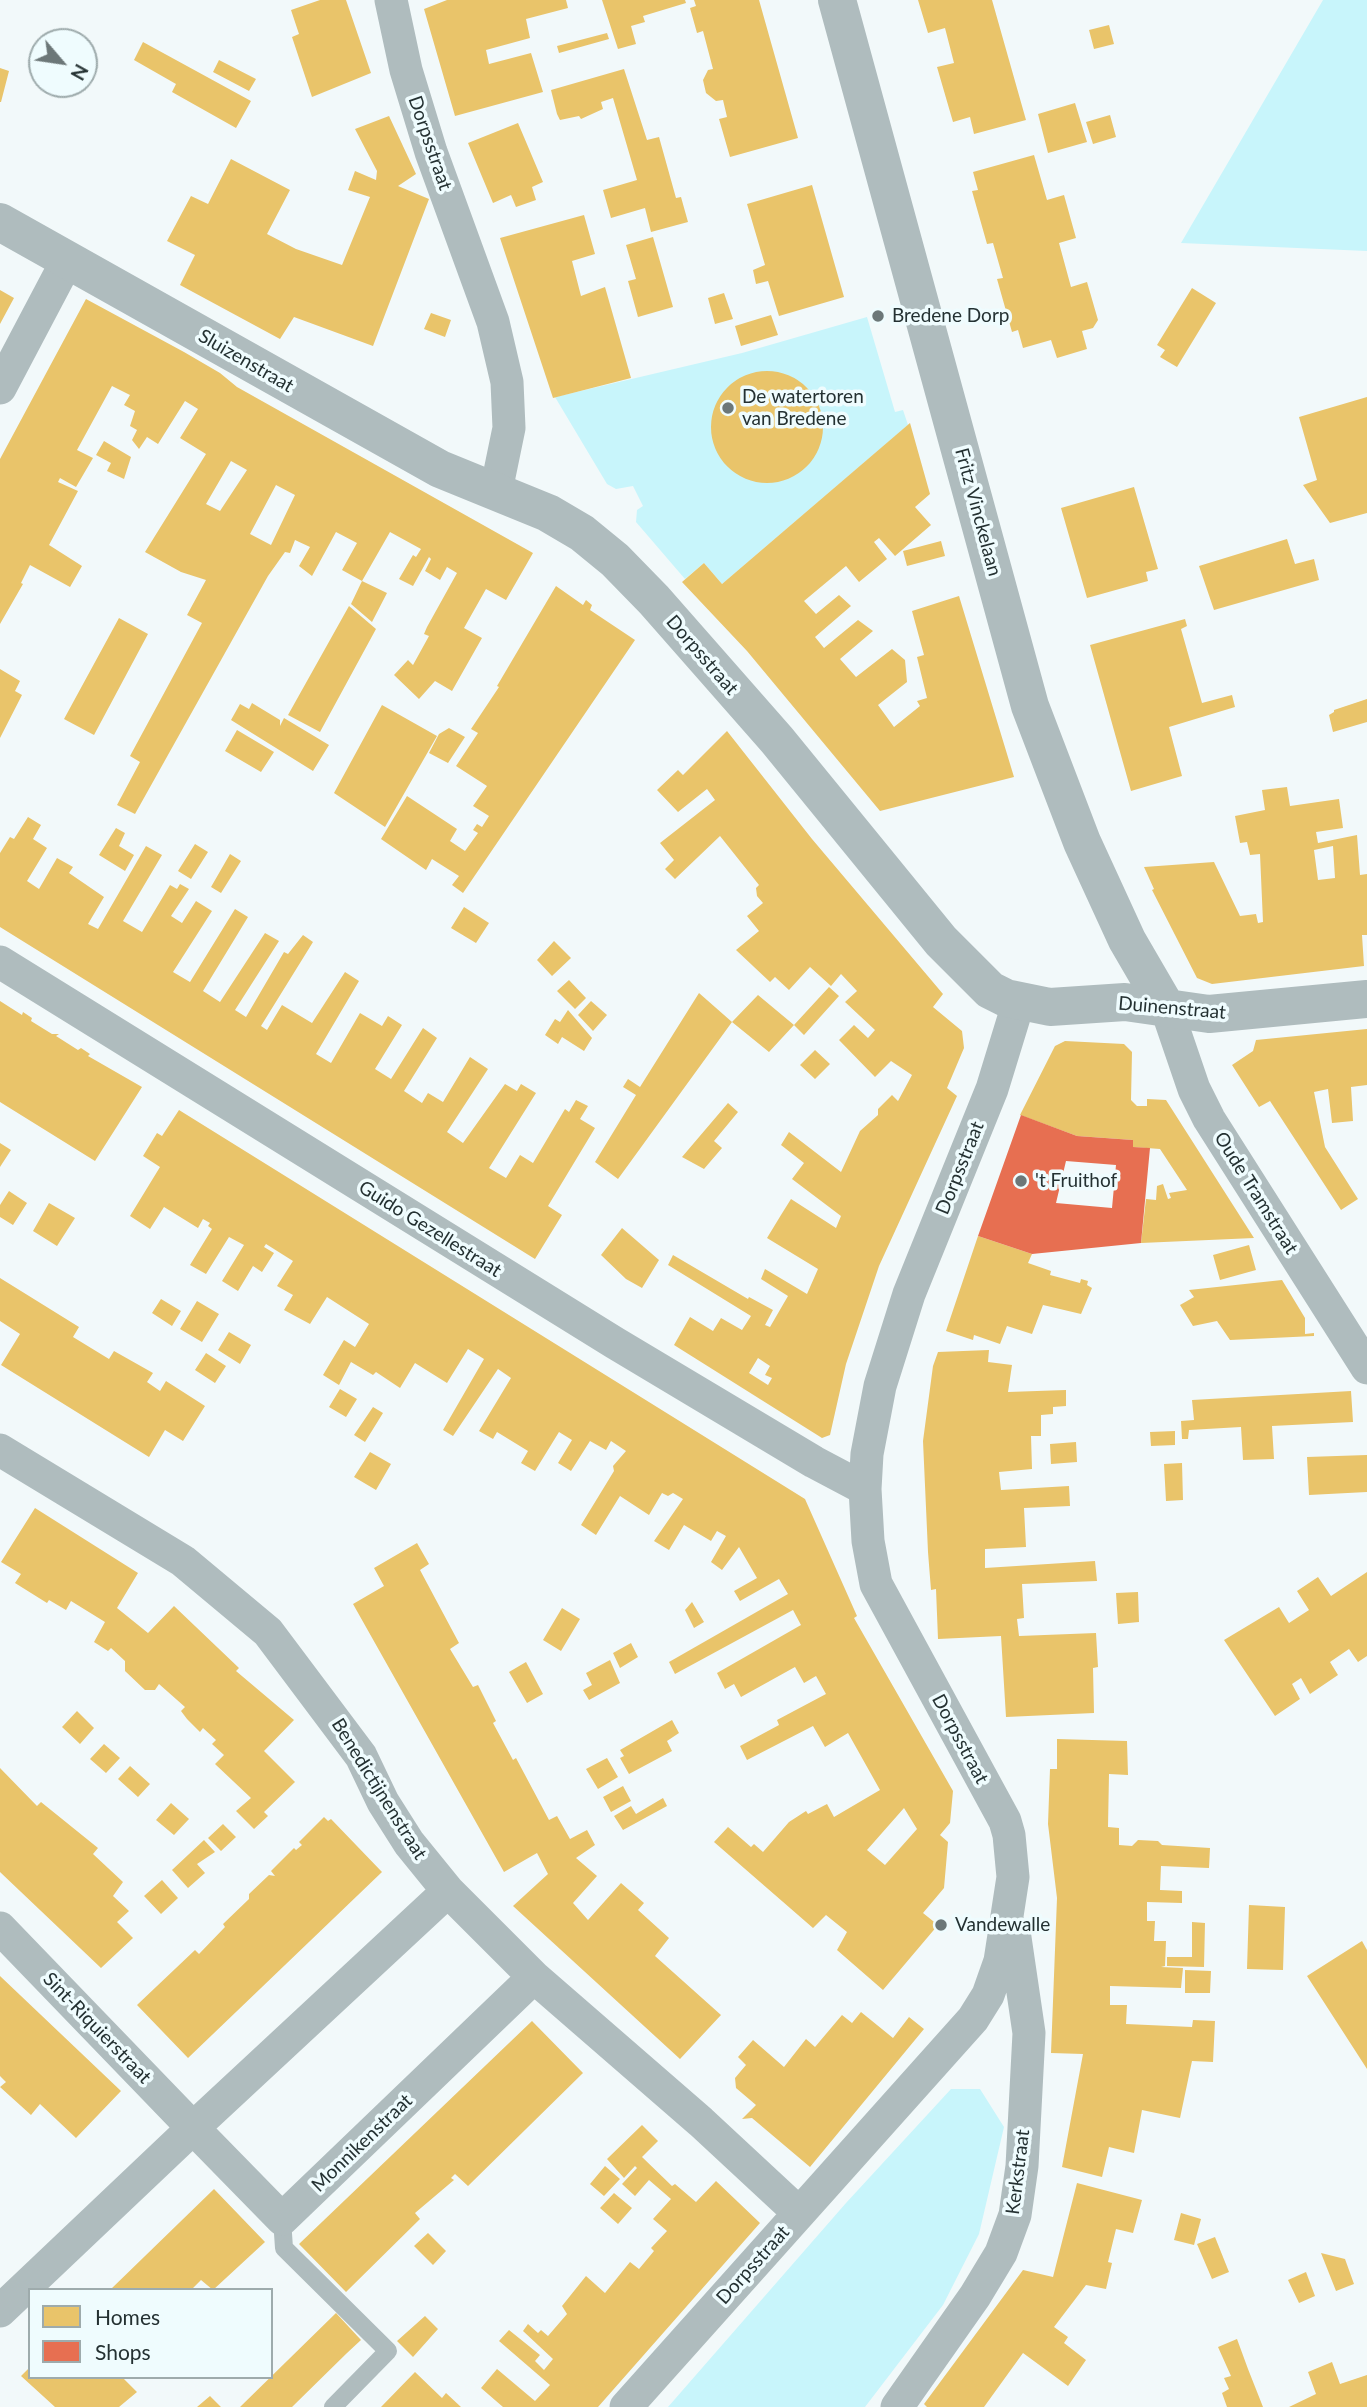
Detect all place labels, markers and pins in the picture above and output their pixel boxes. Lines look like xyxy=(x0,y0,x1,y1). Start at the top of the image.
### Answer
place label: Bredene Dorp xyxy=(892,305,1009,327)
marker: Bredene Dorp xyxy=(870,308,886,324)
place label: De watertoren van Bredene xyxy=(742,386,864,430)
marker: De watertoren van Bredene xyxy=(720,400,736,416)
place label: 't Fruithof xyxy=(1035,1170,1117,1192)
marker: 't Fruithof xyxy=(1013,1173,1029,1189)
place label: Vandewalle xyxy=(955,1914,1050,1936)
marker: Vandewalle xyxy=(933,1917,949,1933)

